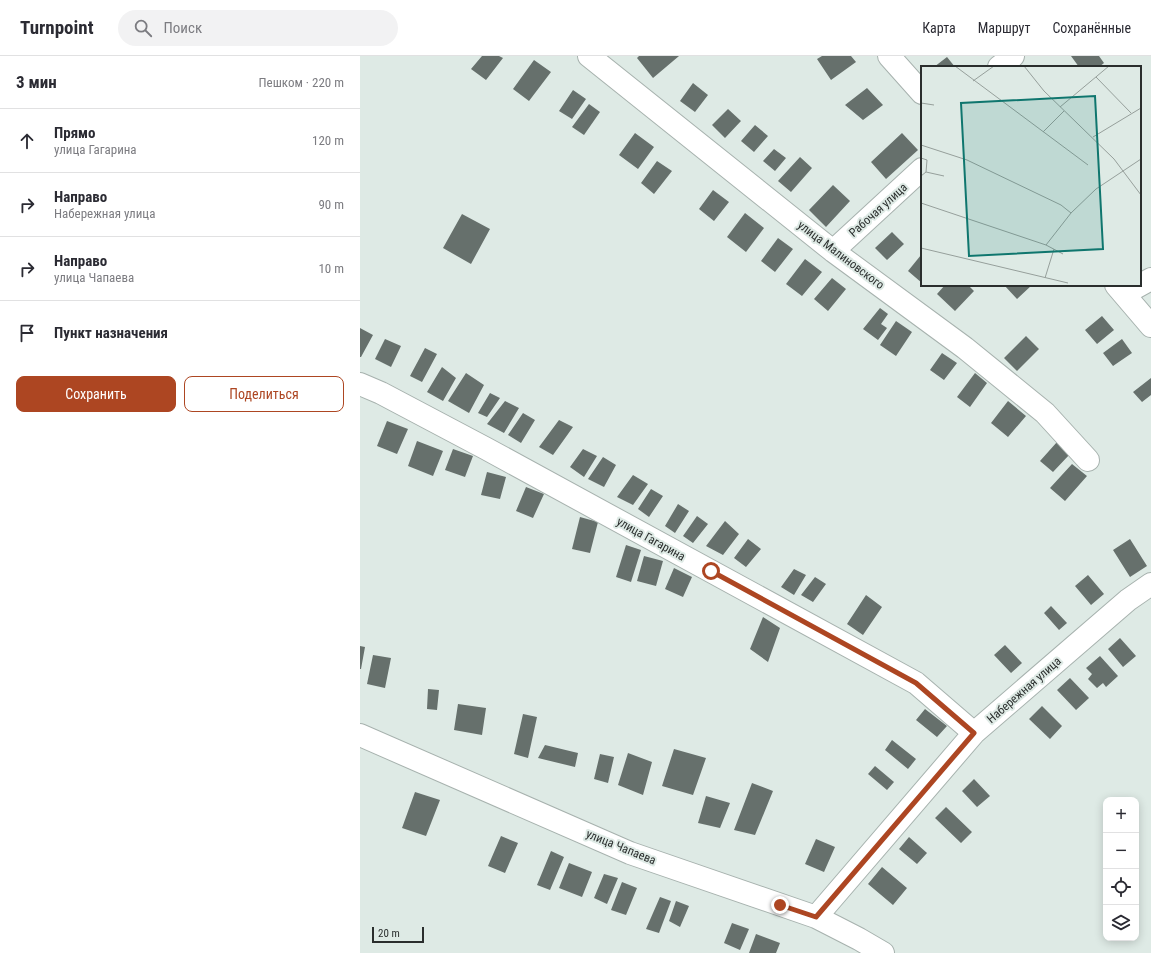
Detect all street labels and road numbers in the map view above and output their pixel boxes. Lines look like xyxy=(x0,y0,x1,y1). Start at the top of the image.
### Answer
street label: Рабочая улица xyxy=(846,180,910,240)
street label: улица Малиновского xyxy=(795,218,887,292)
street label: улица Гагарина xyxy=(614,514,688,564)
street label: Набережная улица xyxy=(984,654,1064,726)
street label: улица Чапаева xyxy=(584,827,658,867)

